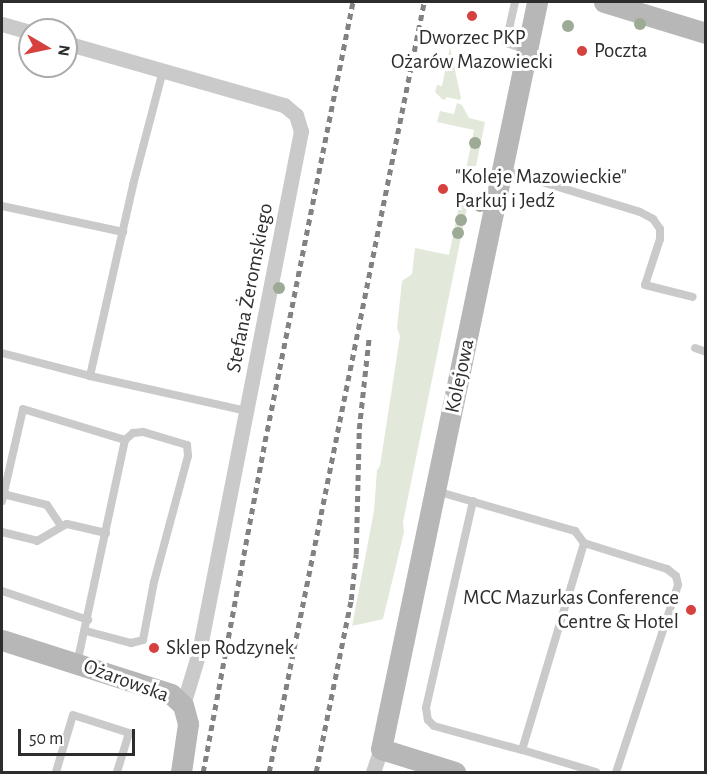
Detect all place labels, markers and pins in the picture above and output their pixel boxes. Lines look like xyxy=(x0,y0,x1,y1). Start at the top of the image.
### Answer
marker: Dworzec PKP Ożarów Mazowiecki xyxy=(465,9,479,23)
place label: Dworzec PKP Ożarów Mazowiecki xyxy=(391,25,553,75)
place label: Poczta xyxy=(594,38,647,64)
marker: Poczta xyxy=(575,44,589,58)
place label: "Koleje Mazowieckie" Parkuj i Jedź xyxy=(455,164,627,214)
marker: "Koleje Mazowieckie" Parkuj i Jedź xyxy=(436,182,450,196)
place label: MCC Mazurkas Conference Centre & Hotel xyxy=(463,585,679,635)
marker: MCC Mazurkas Conference Centre & Hotel xyxy=(684,603,698,617)
place label: Sklep Rodzynek xyxy=(166,635,294,661)
marker: Sklep Rodzynek xyxy=(147,641,161,655)

